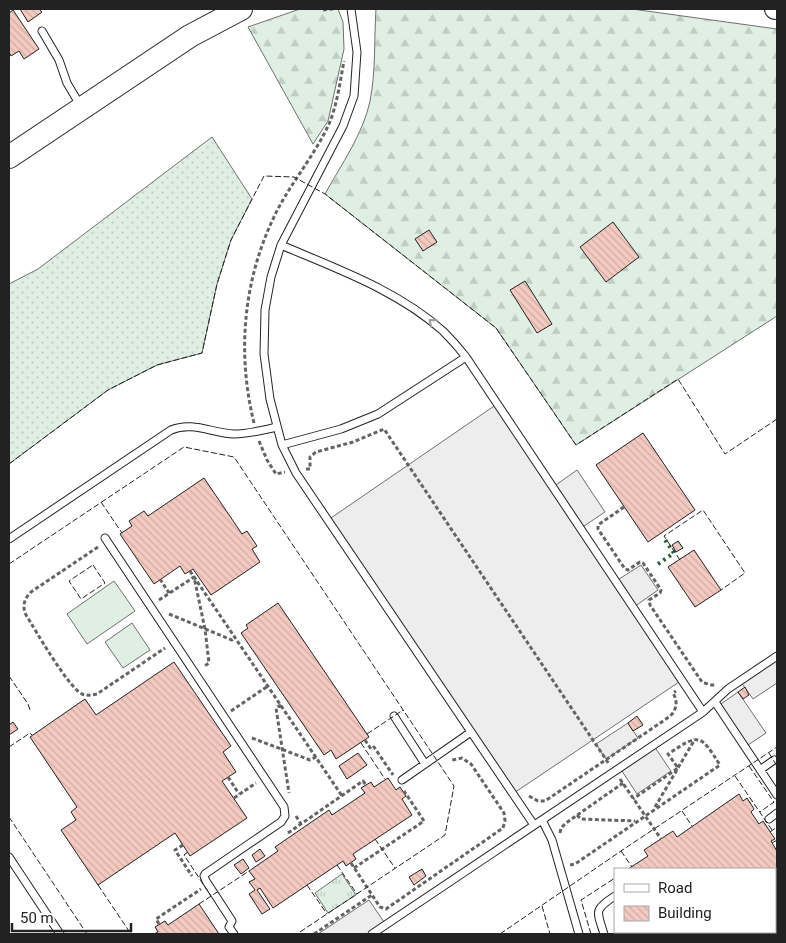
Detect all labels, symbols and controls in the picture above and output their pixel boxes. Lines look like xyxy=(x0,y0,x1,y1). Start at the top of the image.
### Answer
one-way arrow xyxy=(429,320,438,328)
legend xyxy=(614,868,776,933)
text: Road xyxy=(658,879,692,897)
scale bar xyxy=(12,900,131,932)
text: Building xyxy=(658,904,712,922)
text: 50 m xyxy=(20,909,54,927)

